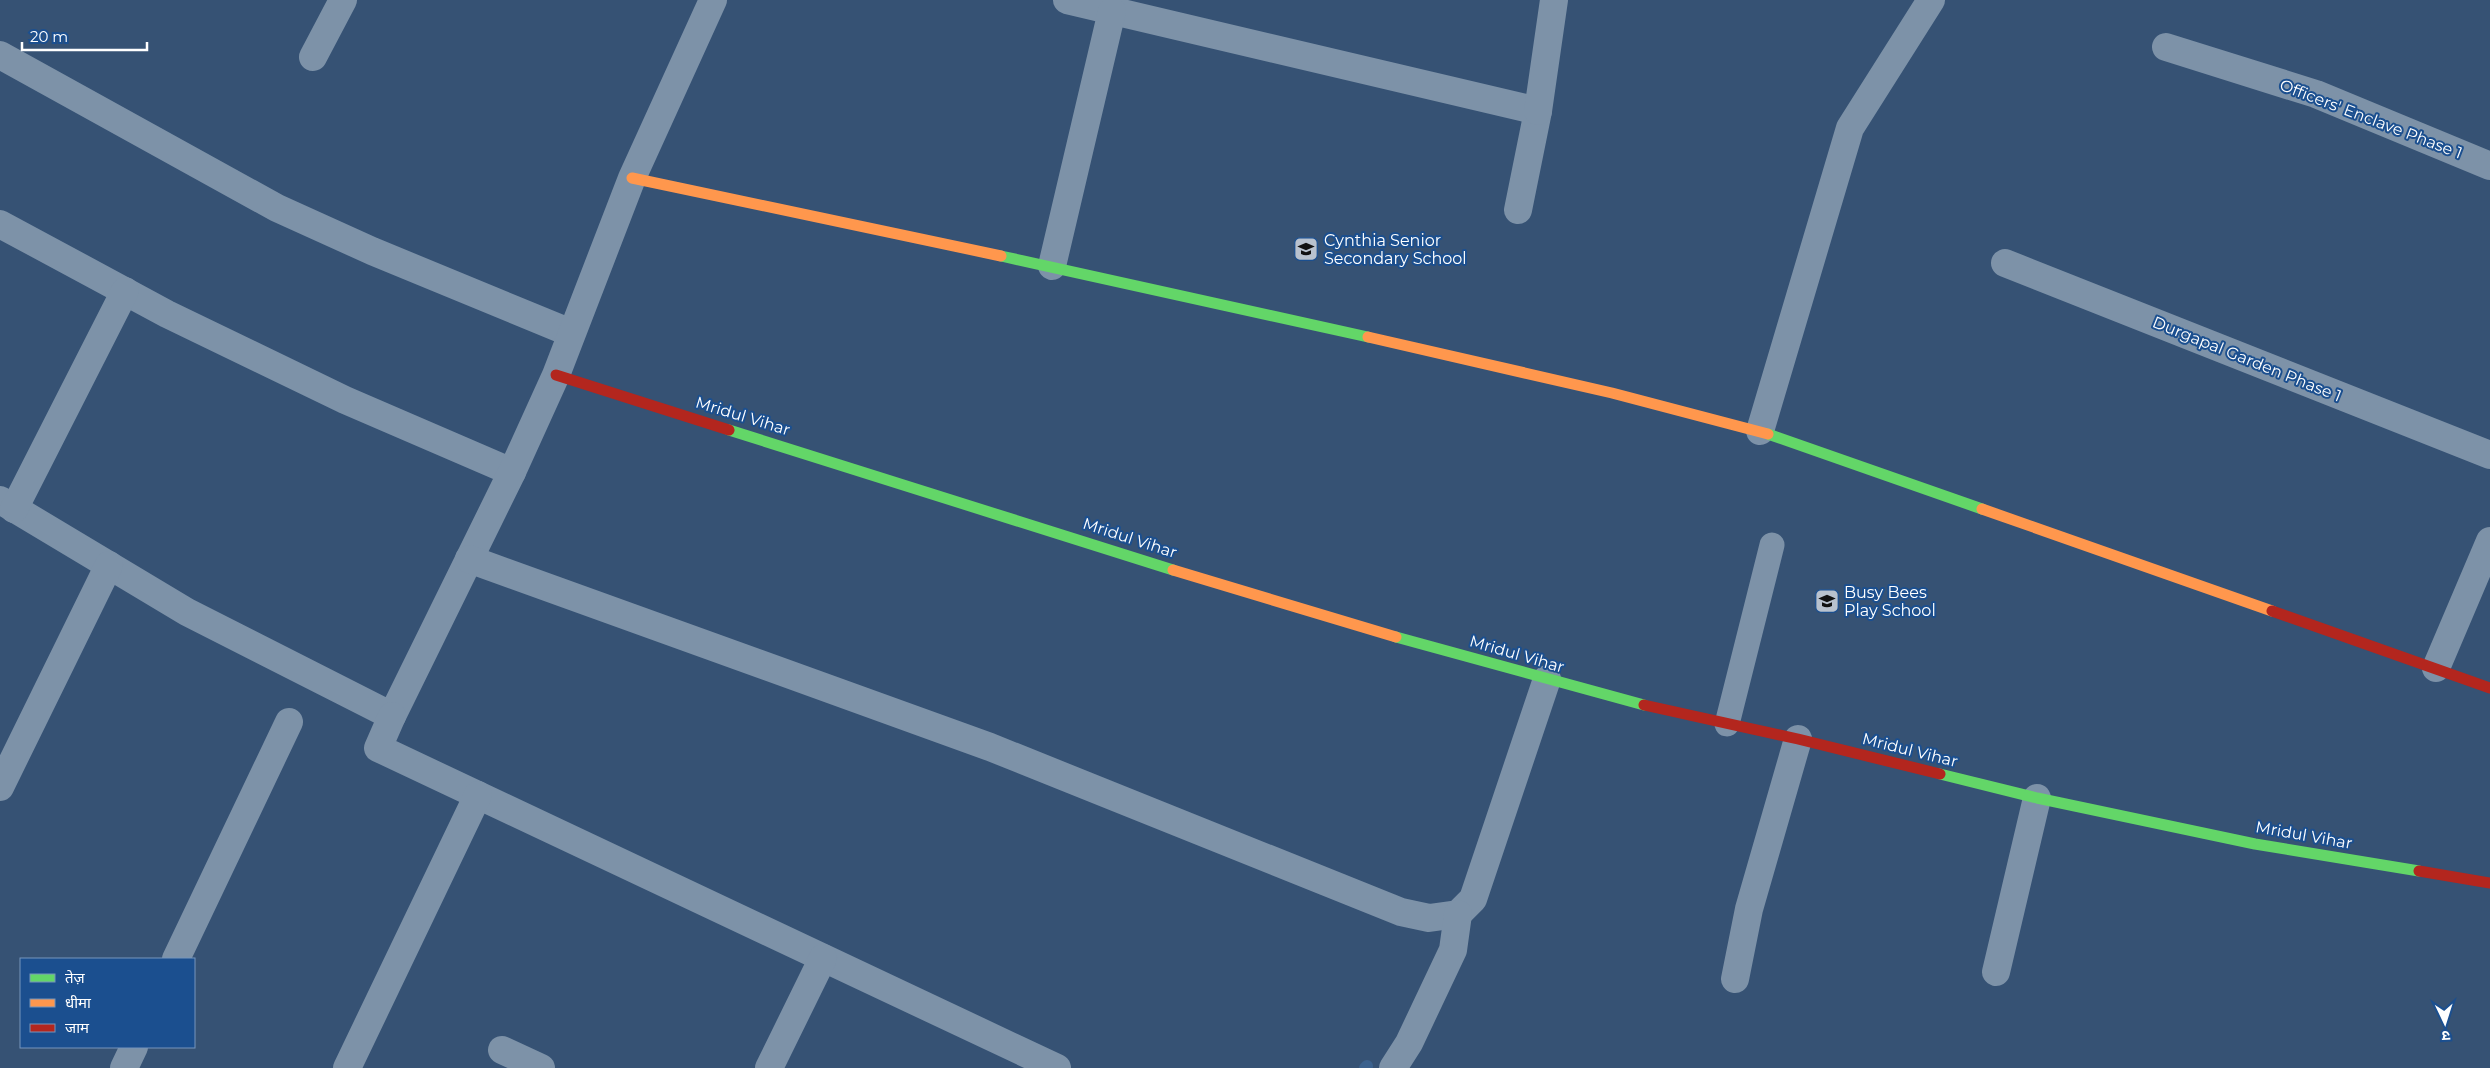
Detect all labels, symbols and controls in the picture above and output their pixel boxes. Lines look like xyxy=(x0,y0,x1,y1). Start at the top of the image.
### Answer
scale bar xyxy=(22,20,148,52)
text: 20 m xyxy=(30,27,68,46)
street label: Officers' Enclave Phase 1 xyxy=(2277,75,2465,163)
place label: Cynthia Senior Secondary School xyxy=(1324,231,1467,268)
school or university icon: Cynthia Senior Secondary School xyxy=(1293,236,1319,262)
street label: Durgapal Garden Phase 1 xyxy=(2150,312,2344,406)
street label: Mridul Vihar xyxy=(693,393,793,439)
street label: Mridul Vihar xyxy=(1081,514,1179,562)
place label: Busy Bees Play School xyxy=(1844,583,1936,620)
school or university icon: Busy Bees Play School xyxy=(1814,588,1840,614)
street label: Mridul Vihar xyxy=(1467,631,1567,677)
street label: Mridul Vihar xyxy=(1860,729,1960,771)
street label: Mridul Vihar xyxy=(2254,817,2354,853)
legend xyxy=(20,958,195,1048)
text: तेज़ xyxy=(65,968,86,987)
text: धीमा xyxy=(65,993,92,1012)
north arrow xyxy=(2420,998,2470,1048)
text: जाम xyxy=(65,1018,90,1037)
text: उ xyxy=(2440,1027,2451,1045)

